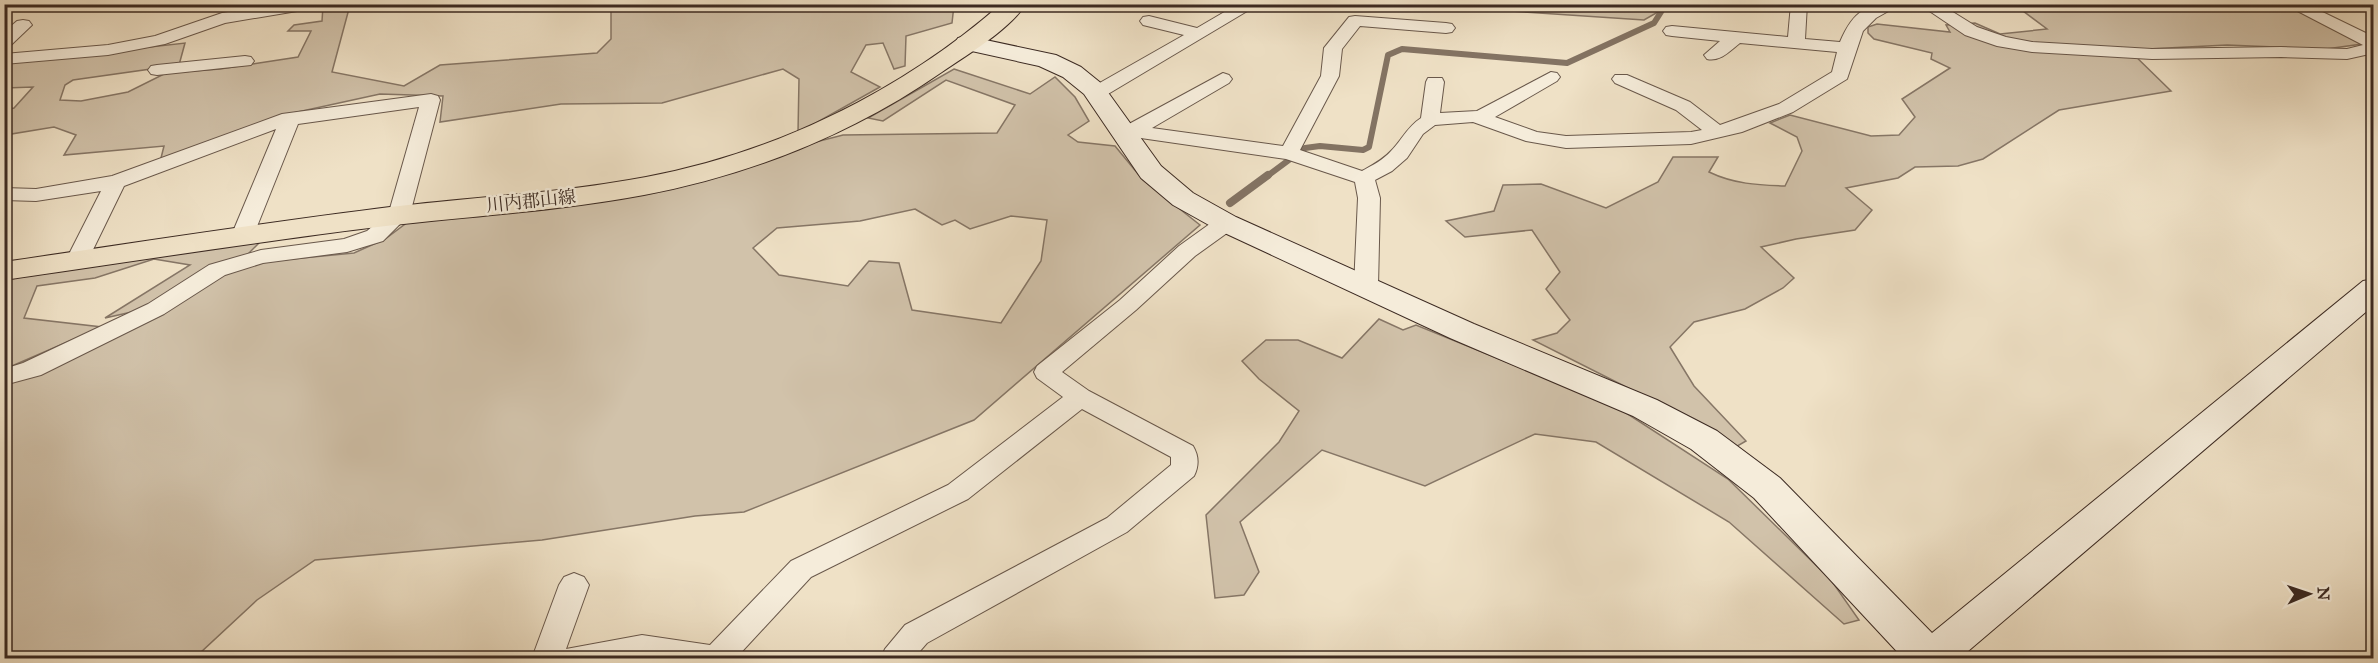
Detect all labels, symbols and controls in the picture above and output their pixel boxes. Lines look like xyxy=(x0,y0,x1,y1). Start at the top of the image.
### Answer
street label: 川内郡山線 xyxy=(485,185,577,217)
north arrow xyxy=(2279,564,2339,624)
text: N xyxy=(2314,586,2333,601)

